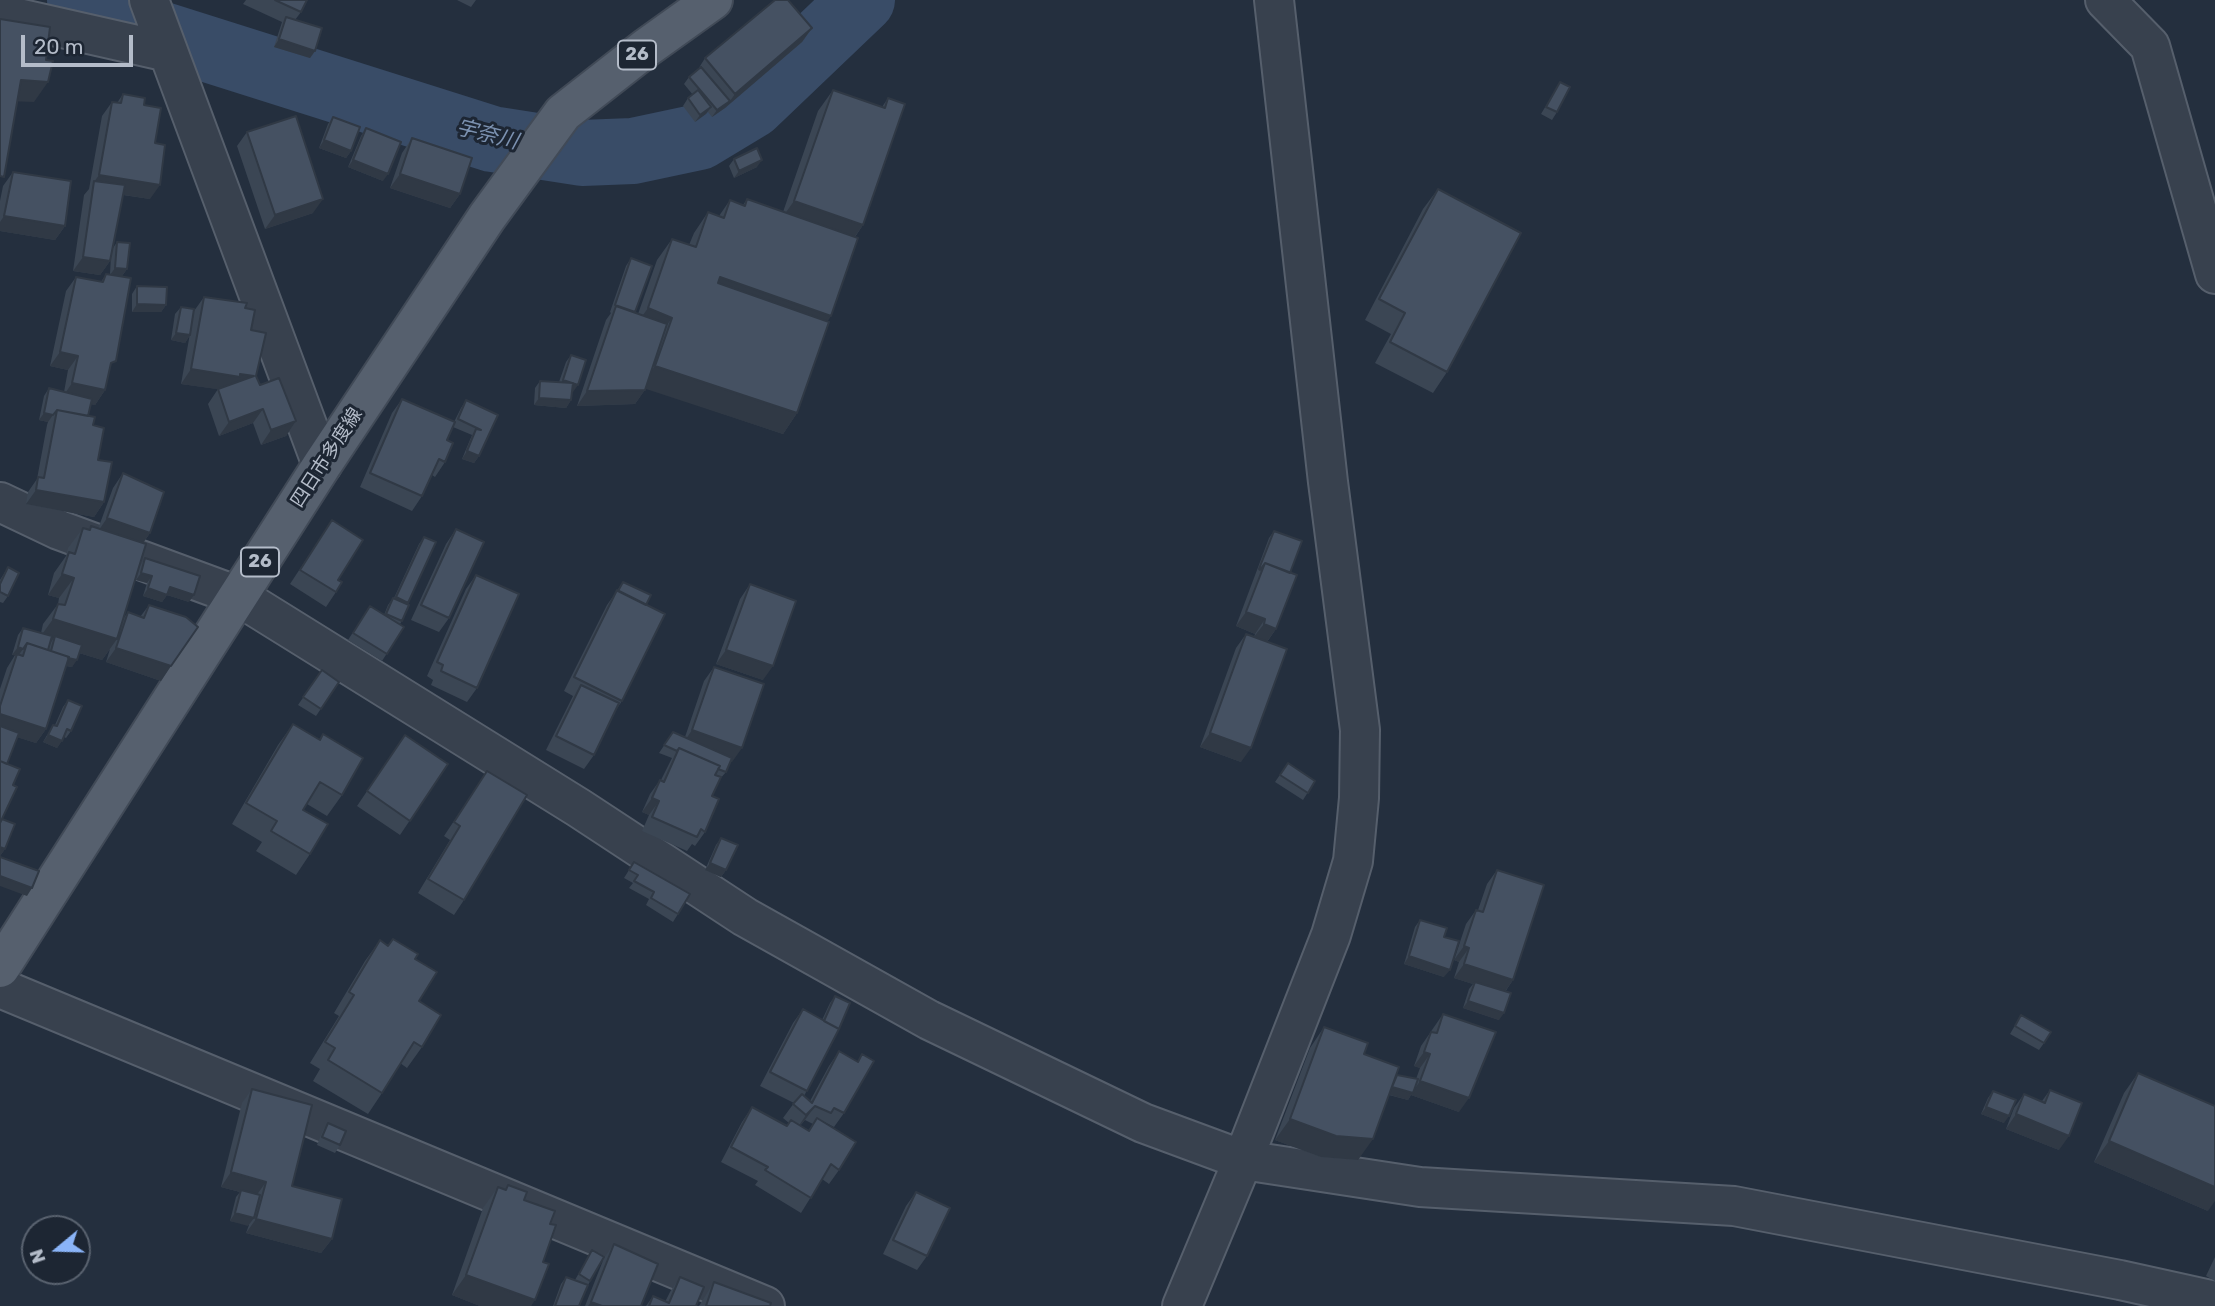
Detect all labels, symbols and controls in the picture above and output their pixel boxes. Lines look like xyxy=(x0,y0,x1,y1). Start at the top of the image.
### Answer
scale bar xyxy=(24,21,136,65)
text: 20 m xyxy=(34,34,83,59)
road number: 26 xyxy=(618,40,656,70)
water label: 宇奈川 xyxy=(453,115,521,155)
street label: 四日市多度線 xyxy=(286,404,368,512)
road number: 26 xyxy=(241,548,279,576)
north arrow xyxy=(21,1215,91,1285)
text: N xyxy=(24,1246,51,1267)

